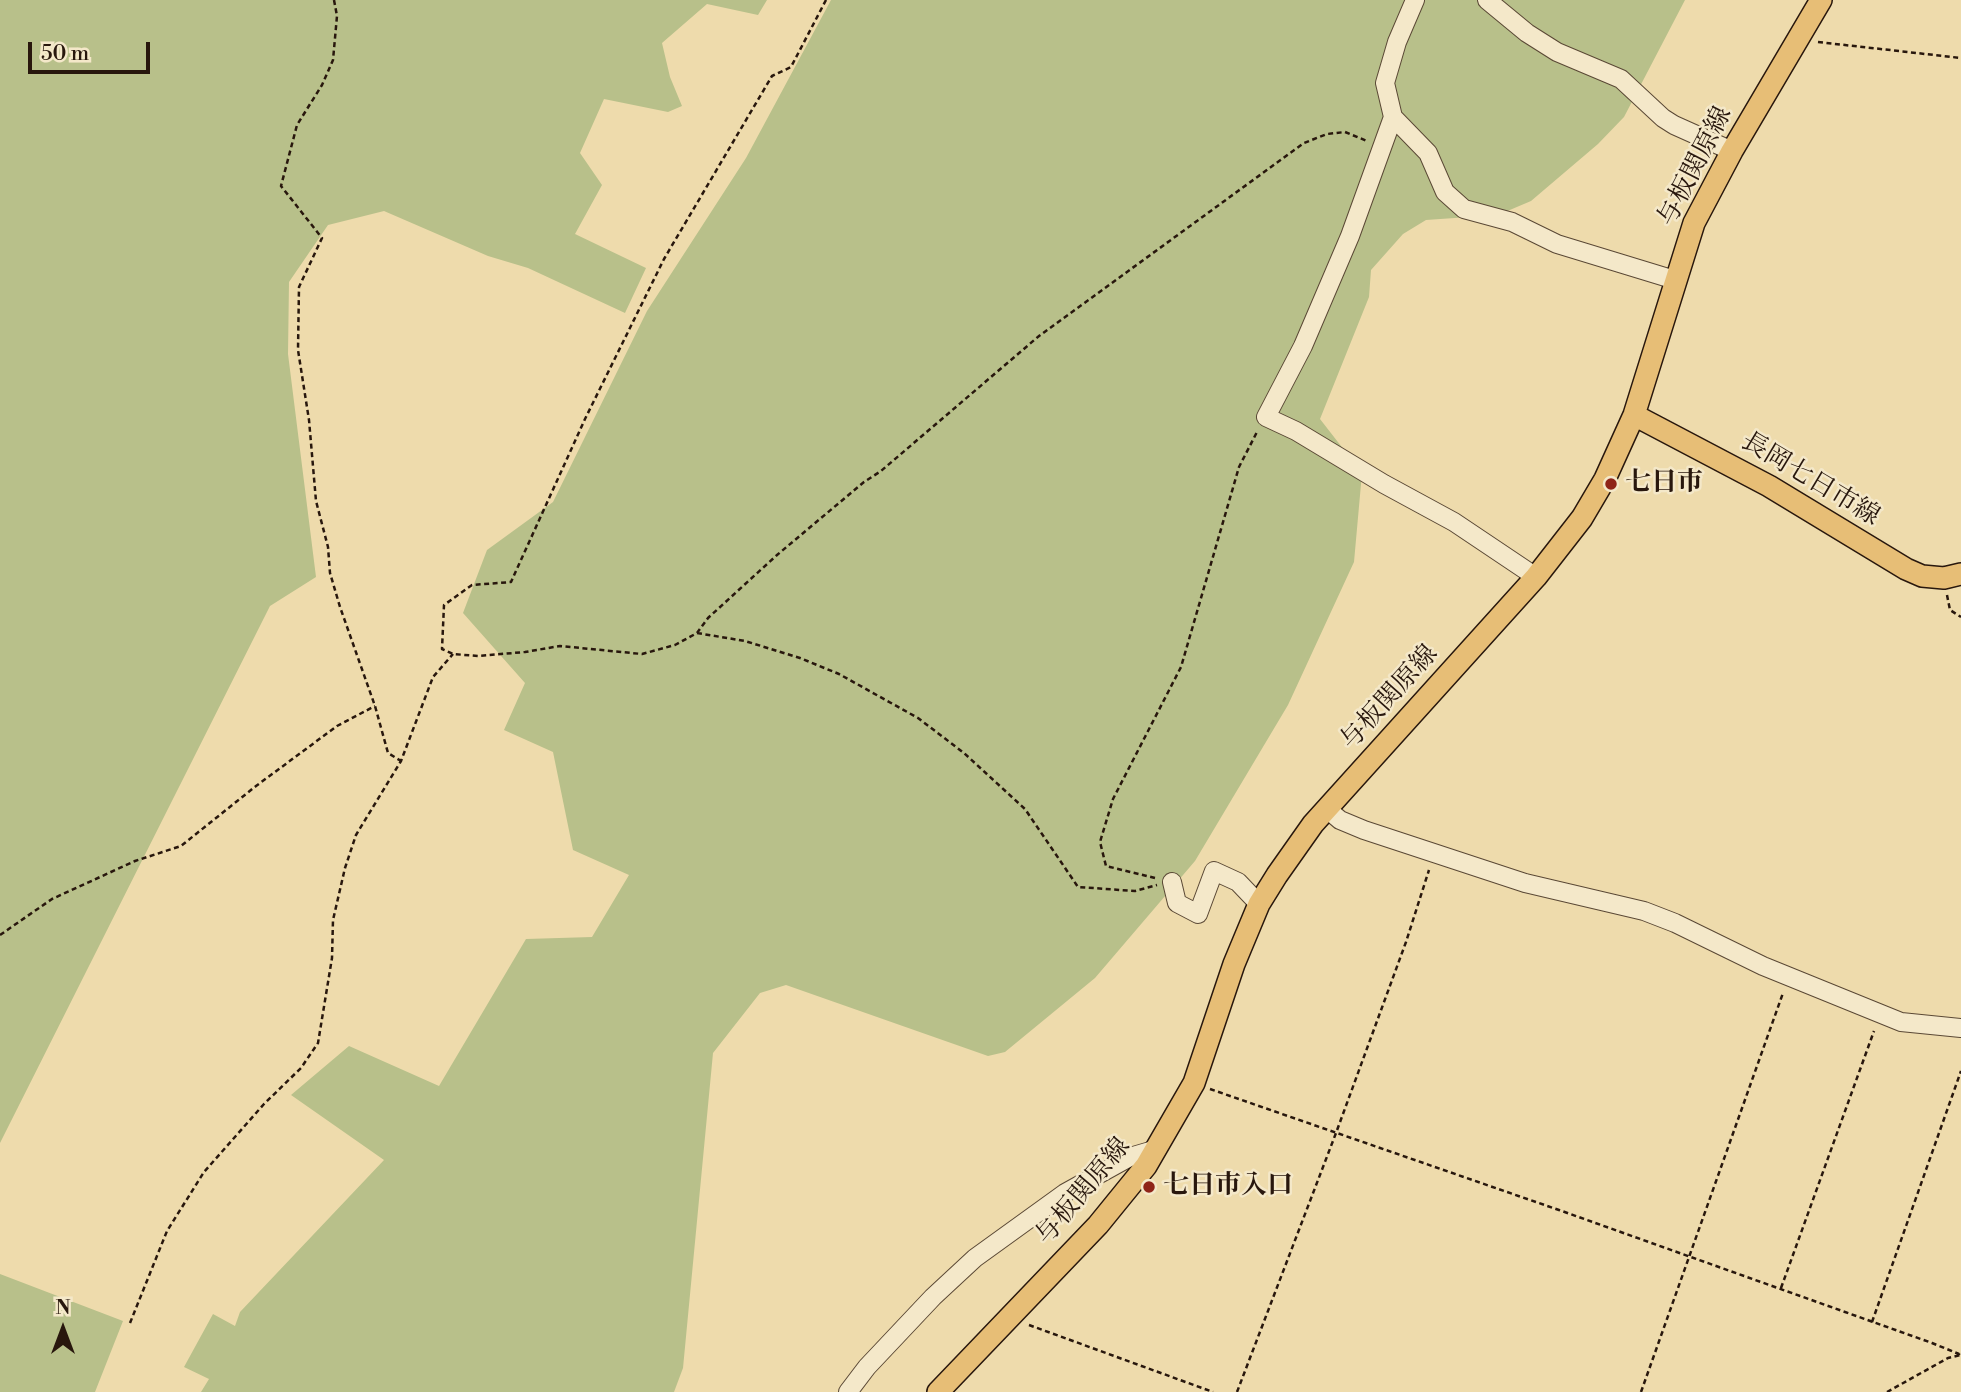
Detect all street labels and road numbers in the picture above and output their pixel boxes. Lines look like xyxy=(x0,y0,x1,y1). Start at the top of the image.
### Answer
street label: 与板関原線 xyxy=(1653,102,1739,232)
street label: 長岡七日市線 xyxy=(1735,426,1885,534)
street label: 与板関原線 xyxy=(1335,639,1445,757)
street label: 与板関原線 xyxy=(1030,1132,1138,1252)

